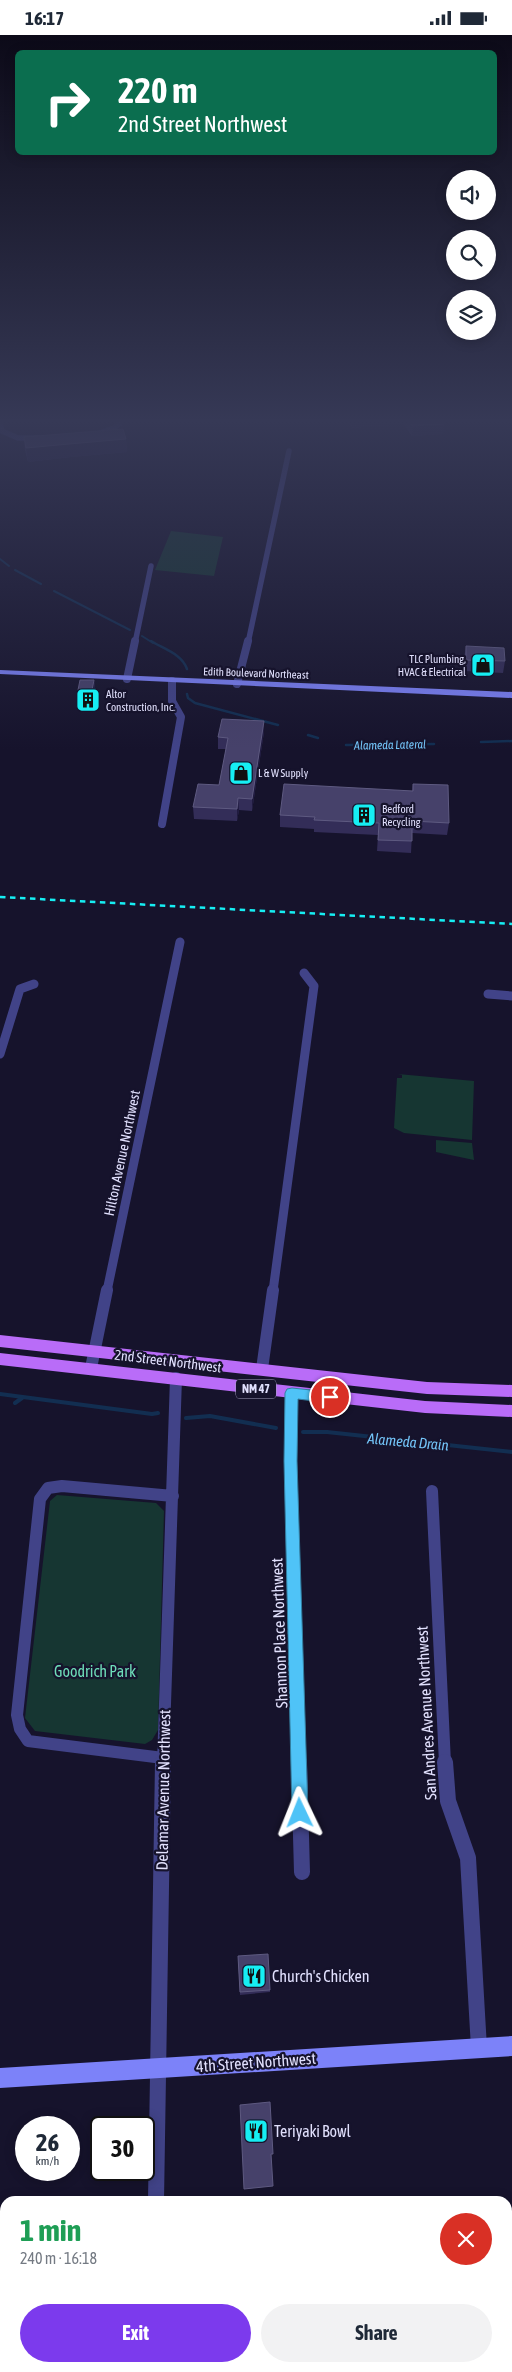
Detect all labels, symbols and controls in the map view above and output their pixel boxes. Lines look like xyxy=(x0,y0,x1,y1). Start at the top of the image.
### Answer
text: 16:17 xyxy=(25,7,64,29)
icon: right xyxy=(35,70,100,135)
text: 220 m xyxy=(118,70,197,110)
text: 2nd Street Northwest xyxy=(118,111,287,137)
map controls xyxy=(446,170,496,340)
button: sound xyxy=(446,170,496,220)
button: search xyxy=(446,230,496,280)
button: layers xyxy=(446,290,496,340)
shop icon: TLC Plumbing, HVAC & Electrical xyxy=(470,652,496,678)
place label: TLC Plumbing, HVAC & Electrical xyxy=(398,653,466,678)
street label: Edith Boulevard Northeast xyxy=(203,665,309,681)
building icon: Altor Construction, Inc. xyxy=(75,687,101,713)
place label: Altor Construction, Inc. xyxy=(106,688,175,713)
water label: Alameda Lateral xyxy=(353,737,426,753)
shop icon: L & W Supply xyxy=(228,760,254,786)
place label: L & W Supply xyxy=(258,767,309,779)
building icon: Bedford Recycling xyxy=(351,802,377,828)
place label: Bedford Recycling xyxy=(382,803,421,828)
street label: Hilton Avenue Northwest xyxy=(101,1089,143,1217)
street label: 2nd Street Northwest xyxy=(114,1346,222,1376)
pin xyxy=(309,1376,351,1418)
road number: NM 47 xyxy=(236,1380,276,1399)
icon: arrive xyxy=(316,1383,344,1411)
water label: Alameda Drain xyxy=(366,1429,449,1454)
street label: Shannon Place Northwest xyxy=(267,1557,291,1709)
street label: San Andres Avenue Northwest xyxy=(412,1625,440,1801)
park label: Goodrich Park xyxy=(54,1662,136,1680)
street label: Delamar Avenue Northwest xyxy=(153,1709,173,1871)
position arrow xyxy=(273,1786,325,1838)
restaurant icon: Church's Chicken xyxy=(241,1963,267,1989)
place label: Church's Chicken xyxy=(272,1967,370,1985)
street label: 4th Street Northwest xyxy=(195,2049,317,2075)
speed limit sign: 30 xyxy=(90,2116,155,2181)
restaurant icon: Teriyaki Bowl xyxy=(243,2118,269,2144)
place label: Teriyaki Bowl xyxy=(274,2122,352,2141)
text: 26 xyxy=(36,2128,59,2156)
text: km/h xyxy=(36,2154,59,2168)
text: 1 min xyxy=(20,2213,81,2247)
button: close xyxy=(440,2213,492,2265)
text: 240 m · 16:18 xyxy=(20,2249,97,2267)
button: Exit xyxy=(20,2304,251,2362)
button: Share xyxy=(261,2304,492,2362)

